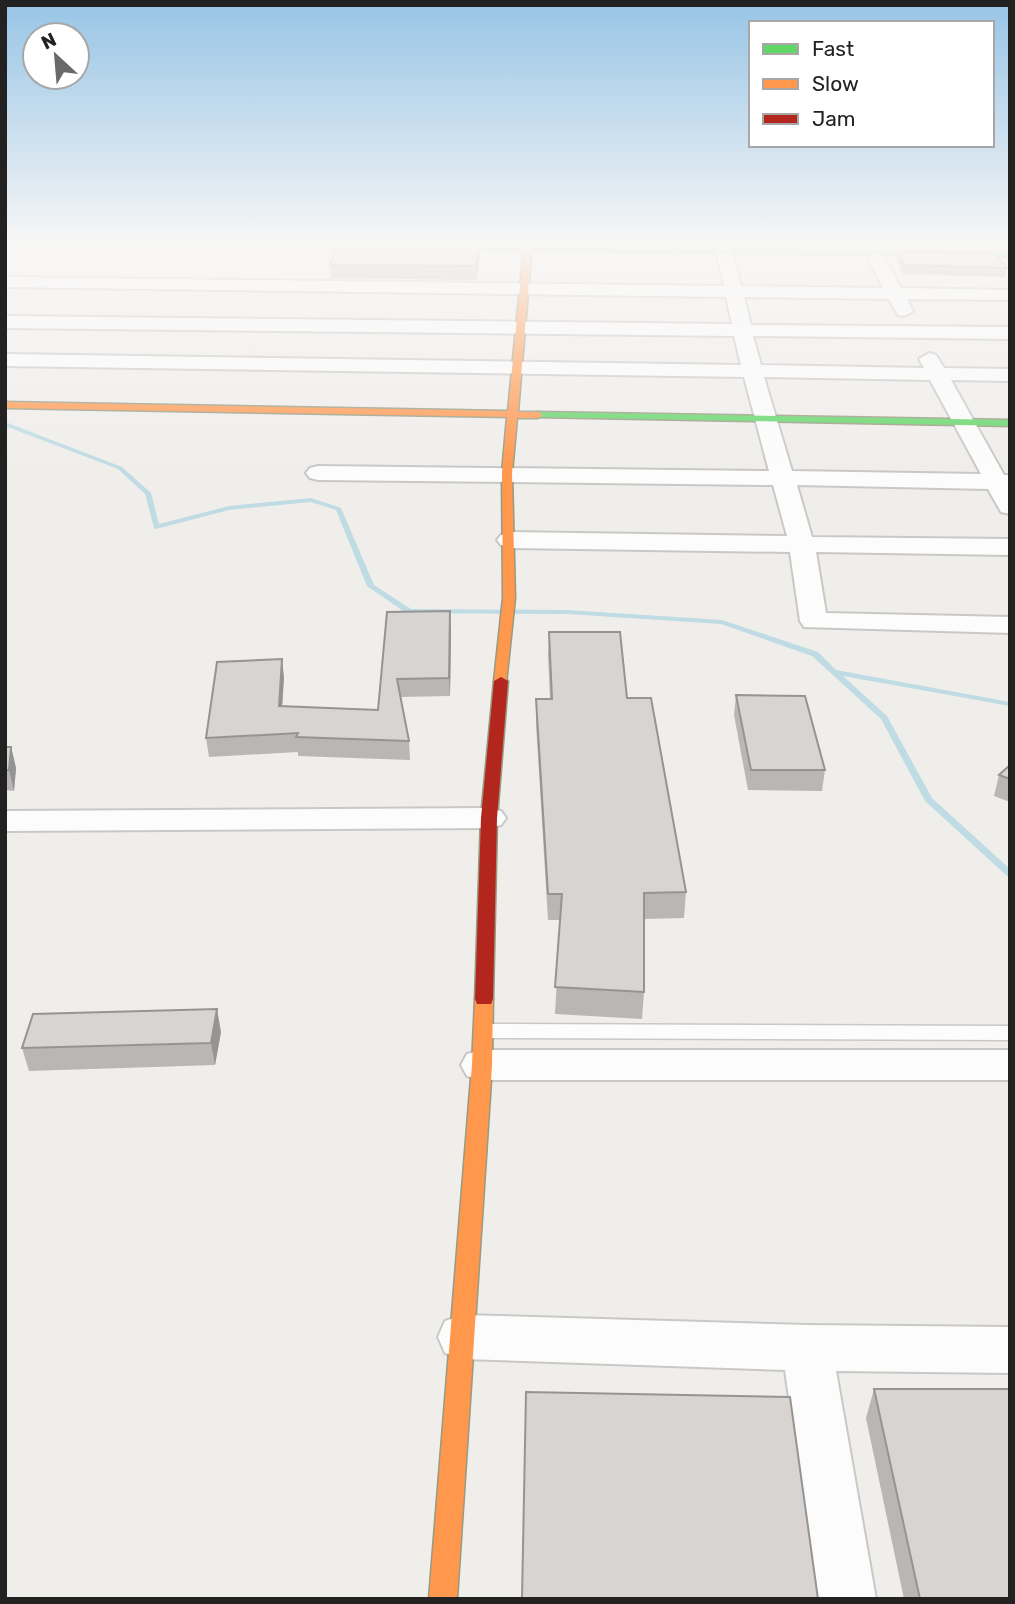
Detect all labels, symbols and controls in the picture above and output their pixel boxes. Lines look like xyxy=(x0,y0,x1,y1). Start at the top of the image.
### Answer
north arrow xyxy=(21,21,91,91)
legend xyxy=(749,21,994,147)
text: N xyxy=(38,28,60,55)
text: Fast xyxy=(812,36,854,61)
text: Slow xyxy=(812,71,859,96)
text: Jam xyxy=(812,106,856,131)

